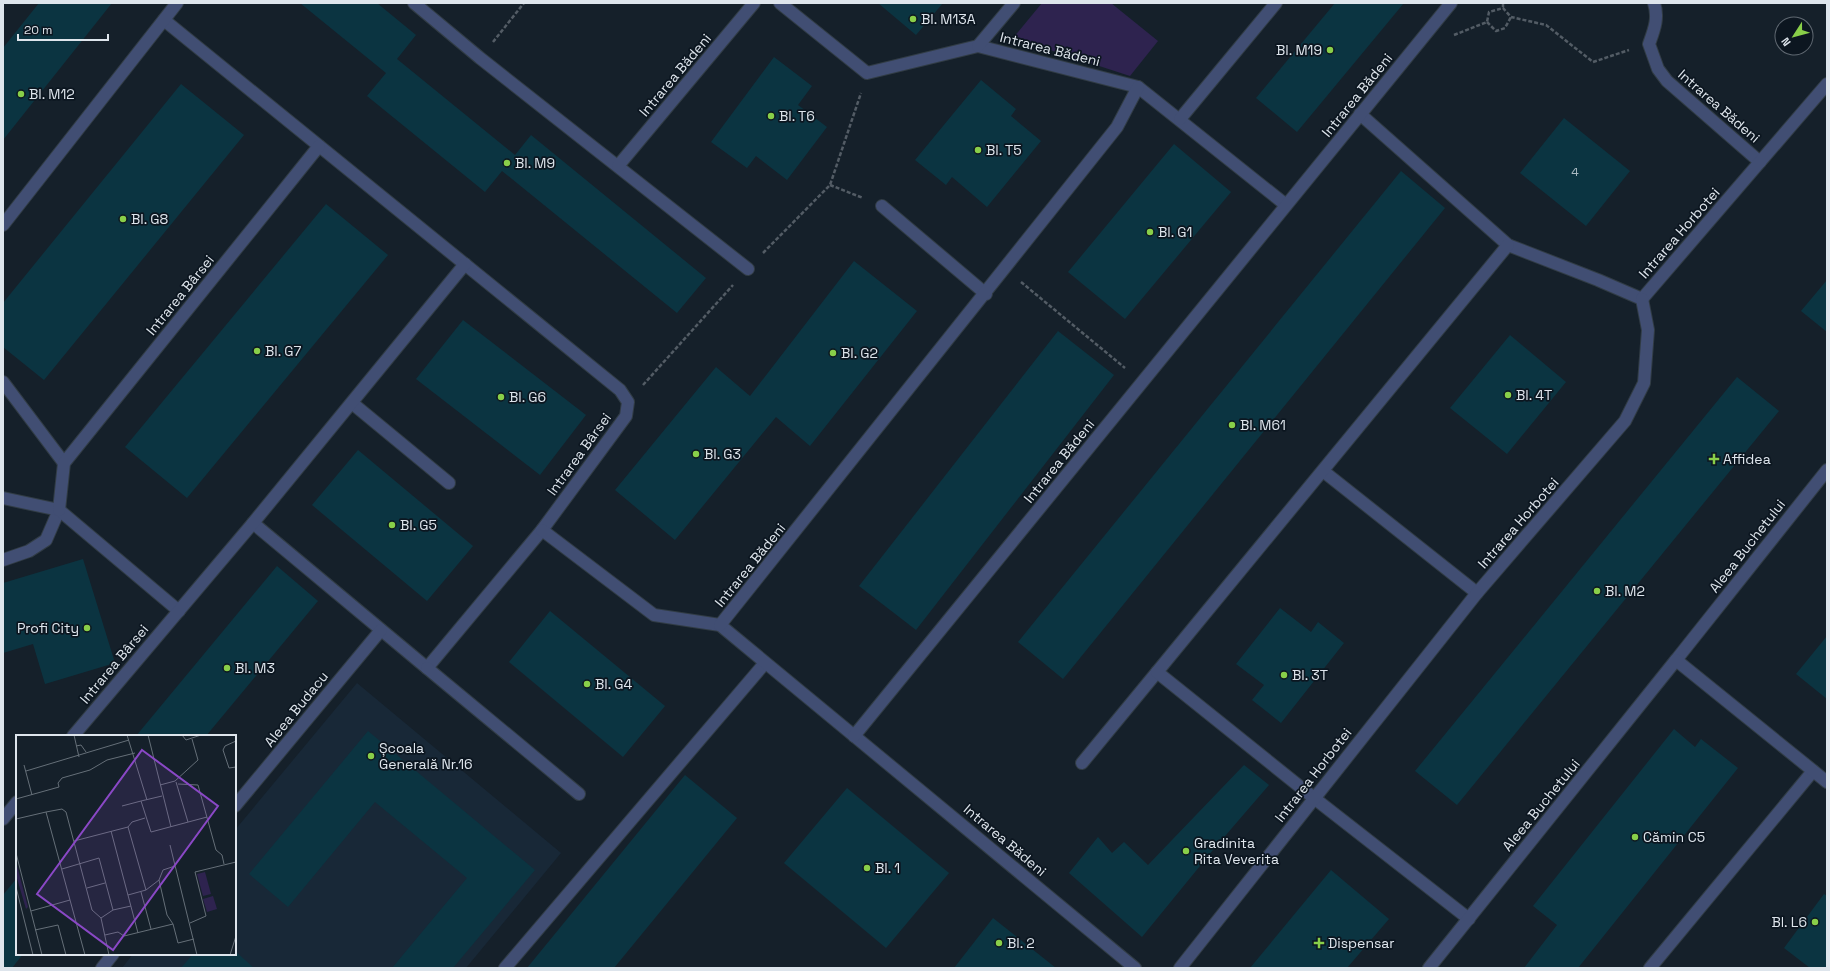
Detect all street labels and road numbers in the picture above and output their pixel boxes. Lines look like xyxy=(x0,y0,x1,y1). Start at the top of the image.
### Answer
street label: Intrarea Bădeni xyxy=(998,28,1102,70)
street label: Intrarea Bădeni xyxy=(635,30,715,120)
street label: Intrarea Bădeni xyxy=(1318,49,1396,141)
street label: Intrarea Bădeni xyxy=(1674,66,1764,146)
street label: Intrarea Horbotei xyxy=(1635,184,1723,282)
street label: Intrarea Bârsei xyxy=(142,251,218,339)
street label: Intrarea Bârsei xyxy=(543,409,615,499)
street label: Intrarea Bădeni xyxy=(1020,415,1098,507)
street label: Intrarea Horbotei xyxy=(1474,474,1562,572)
street label: Aleea Buchetului xyxy=(1705,496,1789,596)
street label: Intrarea Bădeni xyxy=(711,519,789,611)
street label: Intrarea Bârsei xyxy=(76,621,152,707)
street label: Aleea Budacu xyxy=(260,668,332,750)
street label: Intrarea Horbotei xyxy=(1271,724,1355,826)
street label: Aleea Buchetului xyxy=(1498,755,1584,855)
street label: Intrarea Bădeni xyxy=(960,800,1050,880)

